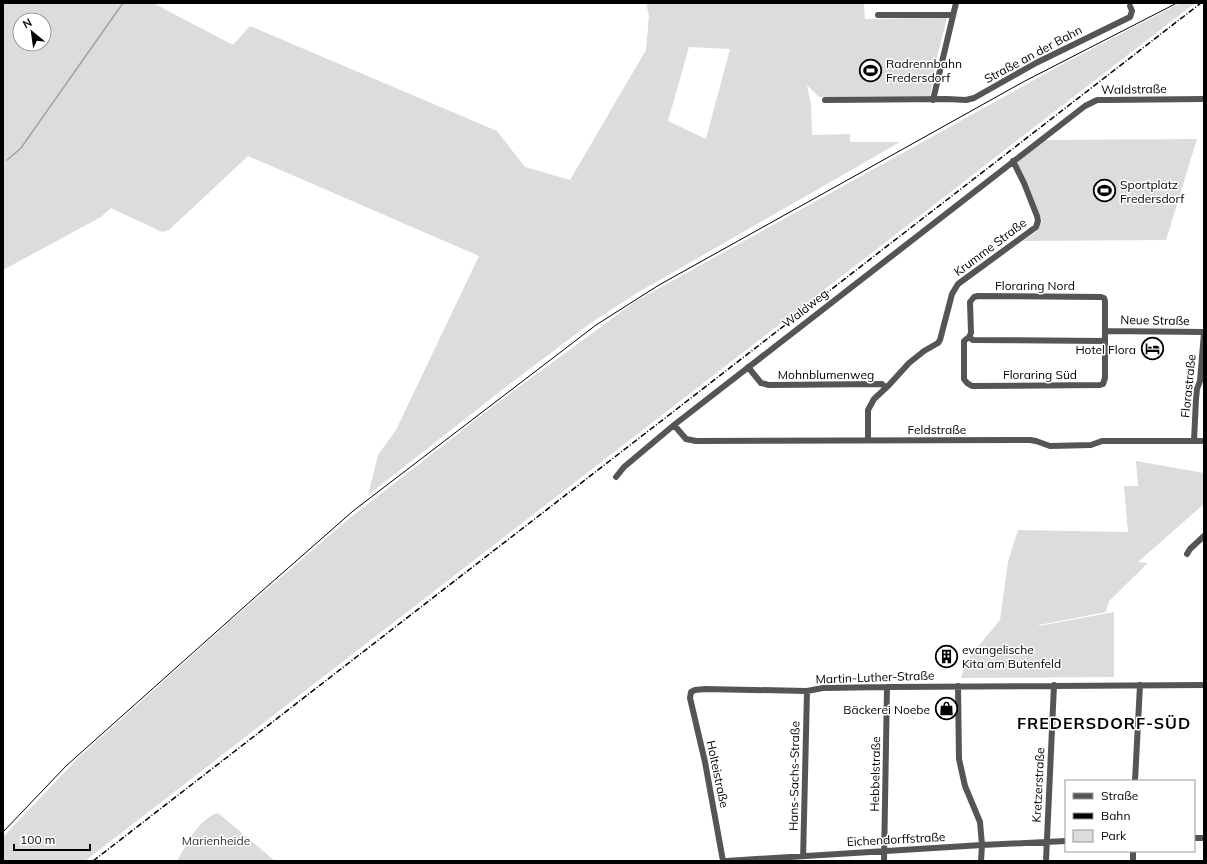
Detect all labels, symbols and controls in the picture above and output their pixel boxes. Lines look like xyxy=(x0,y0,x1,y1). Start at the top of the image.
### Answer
north arrow xyxy=(12,12,52,52)
text: N xyxy=(20,15,34,31)
street label: Straße an der Bahn xyxy=(982,22,1084,86)
place label: Radrennbahn Fredersdorf xyxy=(886,56,962,85)
sports icon: Radrennbahn Fredersdorf xyxy=(857,57,883,83)
street label: Waldstraße xyxy=(1101,81,1167,97)
place label: Sportplatz Fredersdorf xyxy=(1120,177,1185,206)
sports icon: Sportplatz Fredersdorf xyxy=(1092,178,1118,204)
street label: Krumme Straße xyxy=(951,215,1029,279)
street label: Floraring Nord xyxy=(995,278,1075,293)
street label: Waldweg xyxy=(779,285,831,331)
street label: Neue Straße xyxy=(1120,312,1190,328)
hotel icon: Hotel Flora xyxy=(1139,336,1165,362)
place label: Hotel Flora xyxy=(1075,342,1136,357)
street label: Florastraße xyxy=(1177,354,1199,418)
street label: Mohnblumenweg xyxy=(778,367,874,382)
street label: Floraring Süd xyxy=(1003,367,1077,382)
street label: Feldstraße xyxy=(908,422,966,437)
place label: evangelische Kita am Butenfeld xyxy=(962,642,1061,671)
building icon: evangelische Kita am Butenfeld xyxy=(934,643,960,669)
street label: Martin-Luther-Straße xyxy=(815,667,935,687)
shop icon: Bäckerei Noebe xyxy=(933,696,959,722)
place label: Bäckerei Noebe xyxy=(843,702,930,717)
district label: FREDERSDORF-SÜD xyxy=(1017,713,1191,733)
street label: Hans-Sachs-Straße xyxy=(786,721,802,831)
street label: Hebbelstraße xyxy=(867,736,883,812)
street label: Holteistraße xyxy=(704,739,732,809)
street label: Kretzerstraße xyxy=(1029,747,1047,823)
legend xyxy=(1065,780,1195,852)
text: Straße xyxy=(1101,788,1138,803)
text: Bahn xyxy=(1101,808,1130,823)
scale bar xyxy=(14,826,90,852)
text: Park xyxy=(1101,828,1127,843)
street label: Eichendorffstraße xyxy=(846,829,946,849)
text: 100 m xyxy=(20,832,55,847)
park label: Marienheide xyxy=(182,833,250,848)

